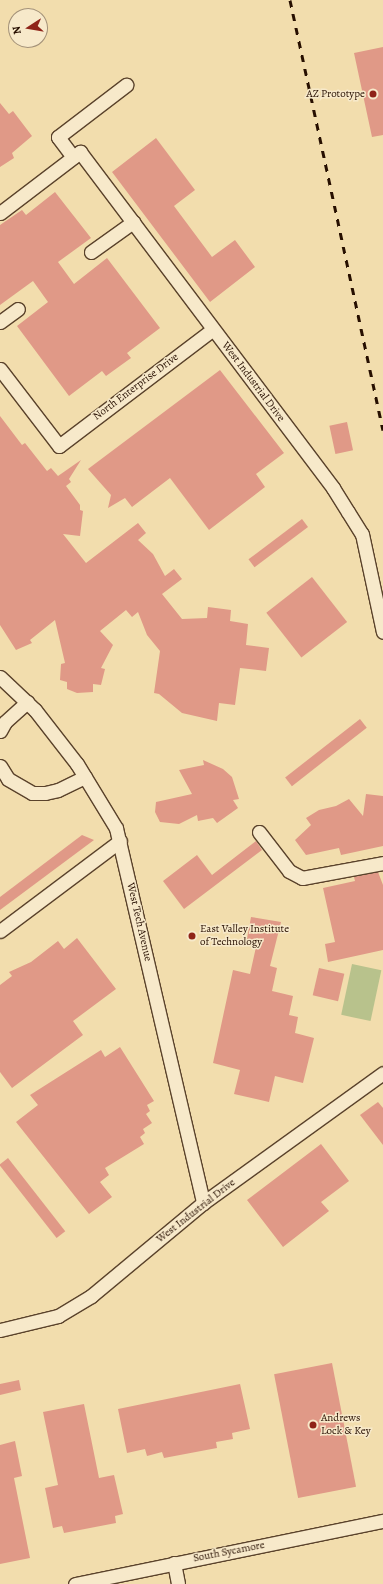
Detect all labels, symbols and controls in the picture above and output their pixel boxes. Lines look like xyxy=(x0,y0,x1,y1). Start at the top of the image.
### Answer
north arrow xyxy=(8,8,48,48)
text: N xyxy=(9,25,25,36)
place label: AZ Prototype xyxy=(306,87,365,101)
marker: AZ Prototype xyxy=(368,89,378,99)
street label: West Industrial Drive xyxy=(219,340,287,424)
street label: North Enterprise Drive xyxy=(91,351,181,423)
street label: West Tech Avenue xyxy=(124,881,154,963)
place label: East Valley Institute of Technology xyxy=(200,923,289,949)
marker: East Valley Institute of Technology xyxy=(187,931,197,941)
street label: West Industrial Drive xyxy=(154,1176,238,1246)
place label: Andrews Lock & Key xyxy=(321,1412,371,1438)
marker: Andrews Lock & Key xyxy=(308,1420,318,1430)
street label: South Sycamore xyxy=(192,1539,266,1565)

